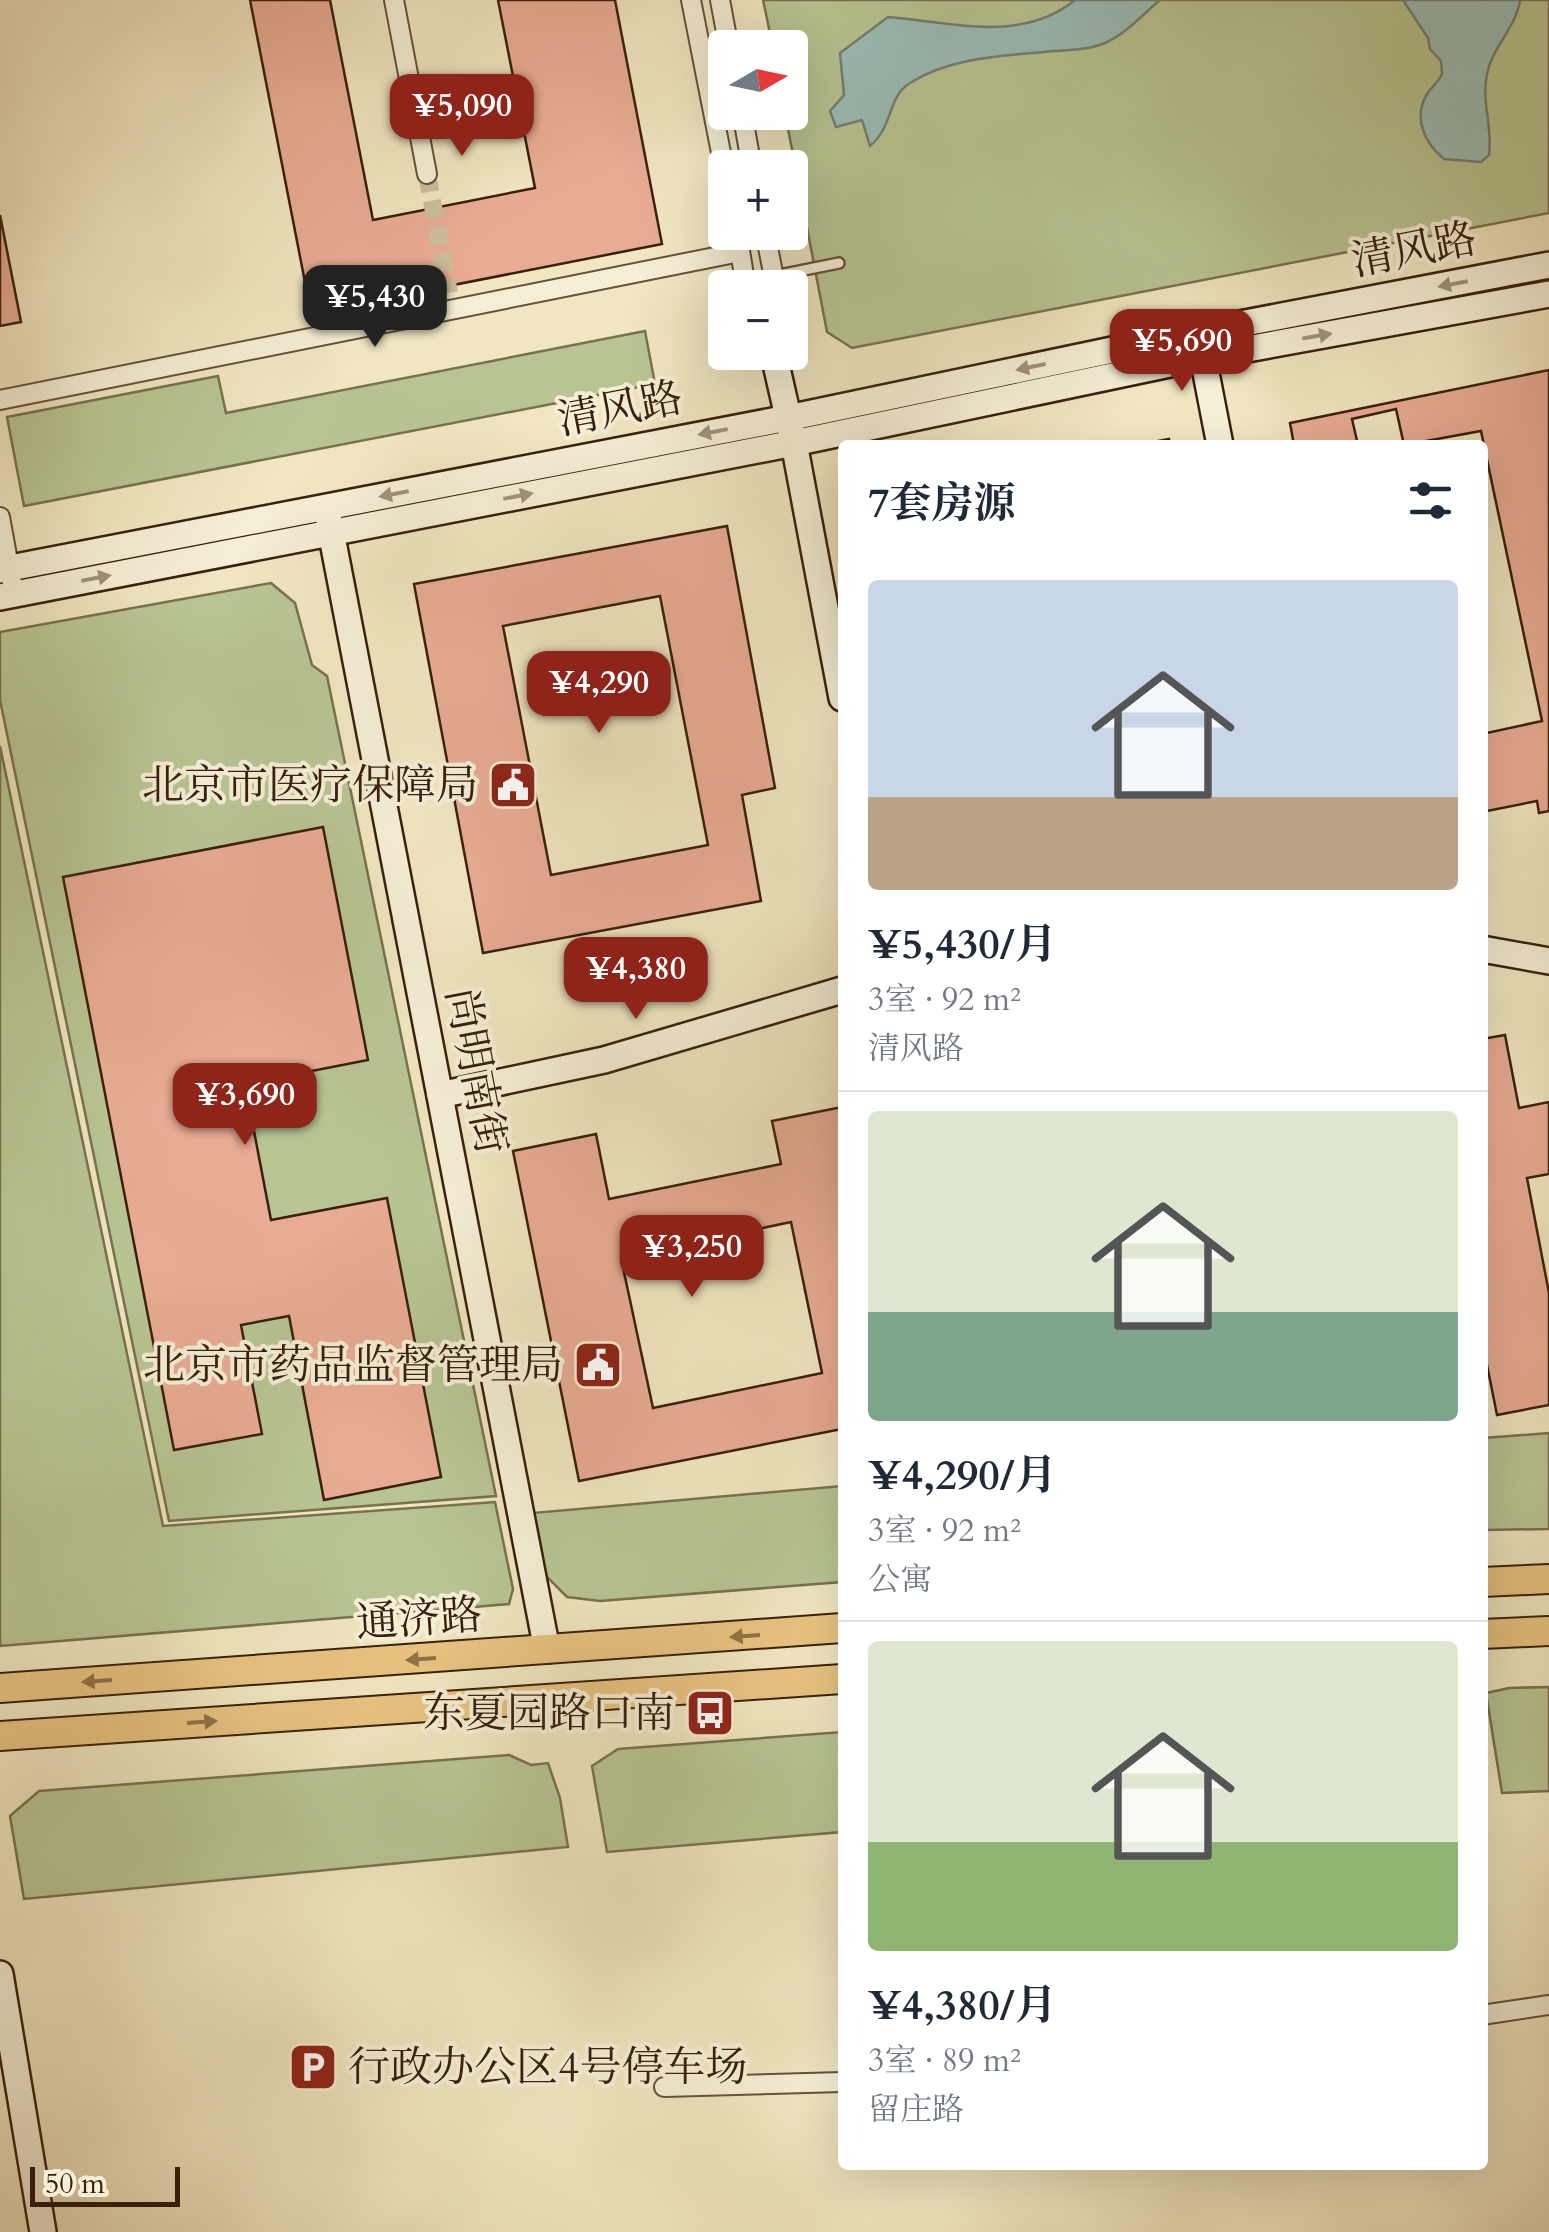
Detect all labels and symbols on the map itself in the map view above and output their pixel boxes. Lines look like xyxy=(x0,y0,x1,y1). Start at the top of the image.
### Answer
north arrow xyxy=(708,30,808,130)
pin: ¥5,090 xyxy=(381,74,543,159)
street label: 清风路 xyxy=(1347,210,1481,290)
pin: ¥5,430 xyxy=(294,265,456,350)
one-way arrow xyxy=(1437,276,1468,292)
pin: ¥5,690 xyxy=(1101,309,1263,394)
one-way arrow xyxy=(1302,328,1333,343)
one-way arrow xyxy=(1016,360,1047,376)
street label: 清风路 xyxy=(553,369,687,449)
one-way arrow xyxy=(697,425,728,441)
one-way arrow xyxy=(378,487,409,502)
one-way arrow xyxy=(503,488,534,504)
one-way arrow xyxy=(81,570,112,585)
pin: ¥4,290 xyxy=(518,651,680,736)
place label: 北京市医疗保障局 xyxy=(142,757,478,814)
public building icon: 北京市医疗保障局 xyxy=(487,759,539,811)
pin: ¥4,380 xyxy=(555,937,717,1022)
street label: 尚明南街 xyxy=(432,983,520,1159)
pin: ¥3,690 xyxy=(164,1063,326,1148)
pin: ¥3,250 xyxy=(611,1215,773,1300)
place label: 北京市药品监督管理局 xyxy=(143,1337,563,1394)
public building icon: 北京市药品监督管理局 xyxy=(572,1339,624,1391)
street label: 通济路 xyxy=(354,1586,484,1652)
one-way arrow xyxy=(729,1628,761,1644)
one-way arrow xyxy=(405,1651,437,1667)
one-way arrow xyxy=(80,1673,112,1689)
place label: 东夏园路口南 xyxy=(423,1685,675,1742)
bus stop icon: 东夏园路口南 xyxy=(684,1687,736,1739)
one-way arrow xyxy=(187,1714,219,1730)
place label: 行政办公区4号停车场 xyxy=(348,2039,748,2096)
parking icon: 行政办公区4号停车场 xyxy=(287,2041,339,2093)
scale bar xyxy=(30,2162,180,2206)

